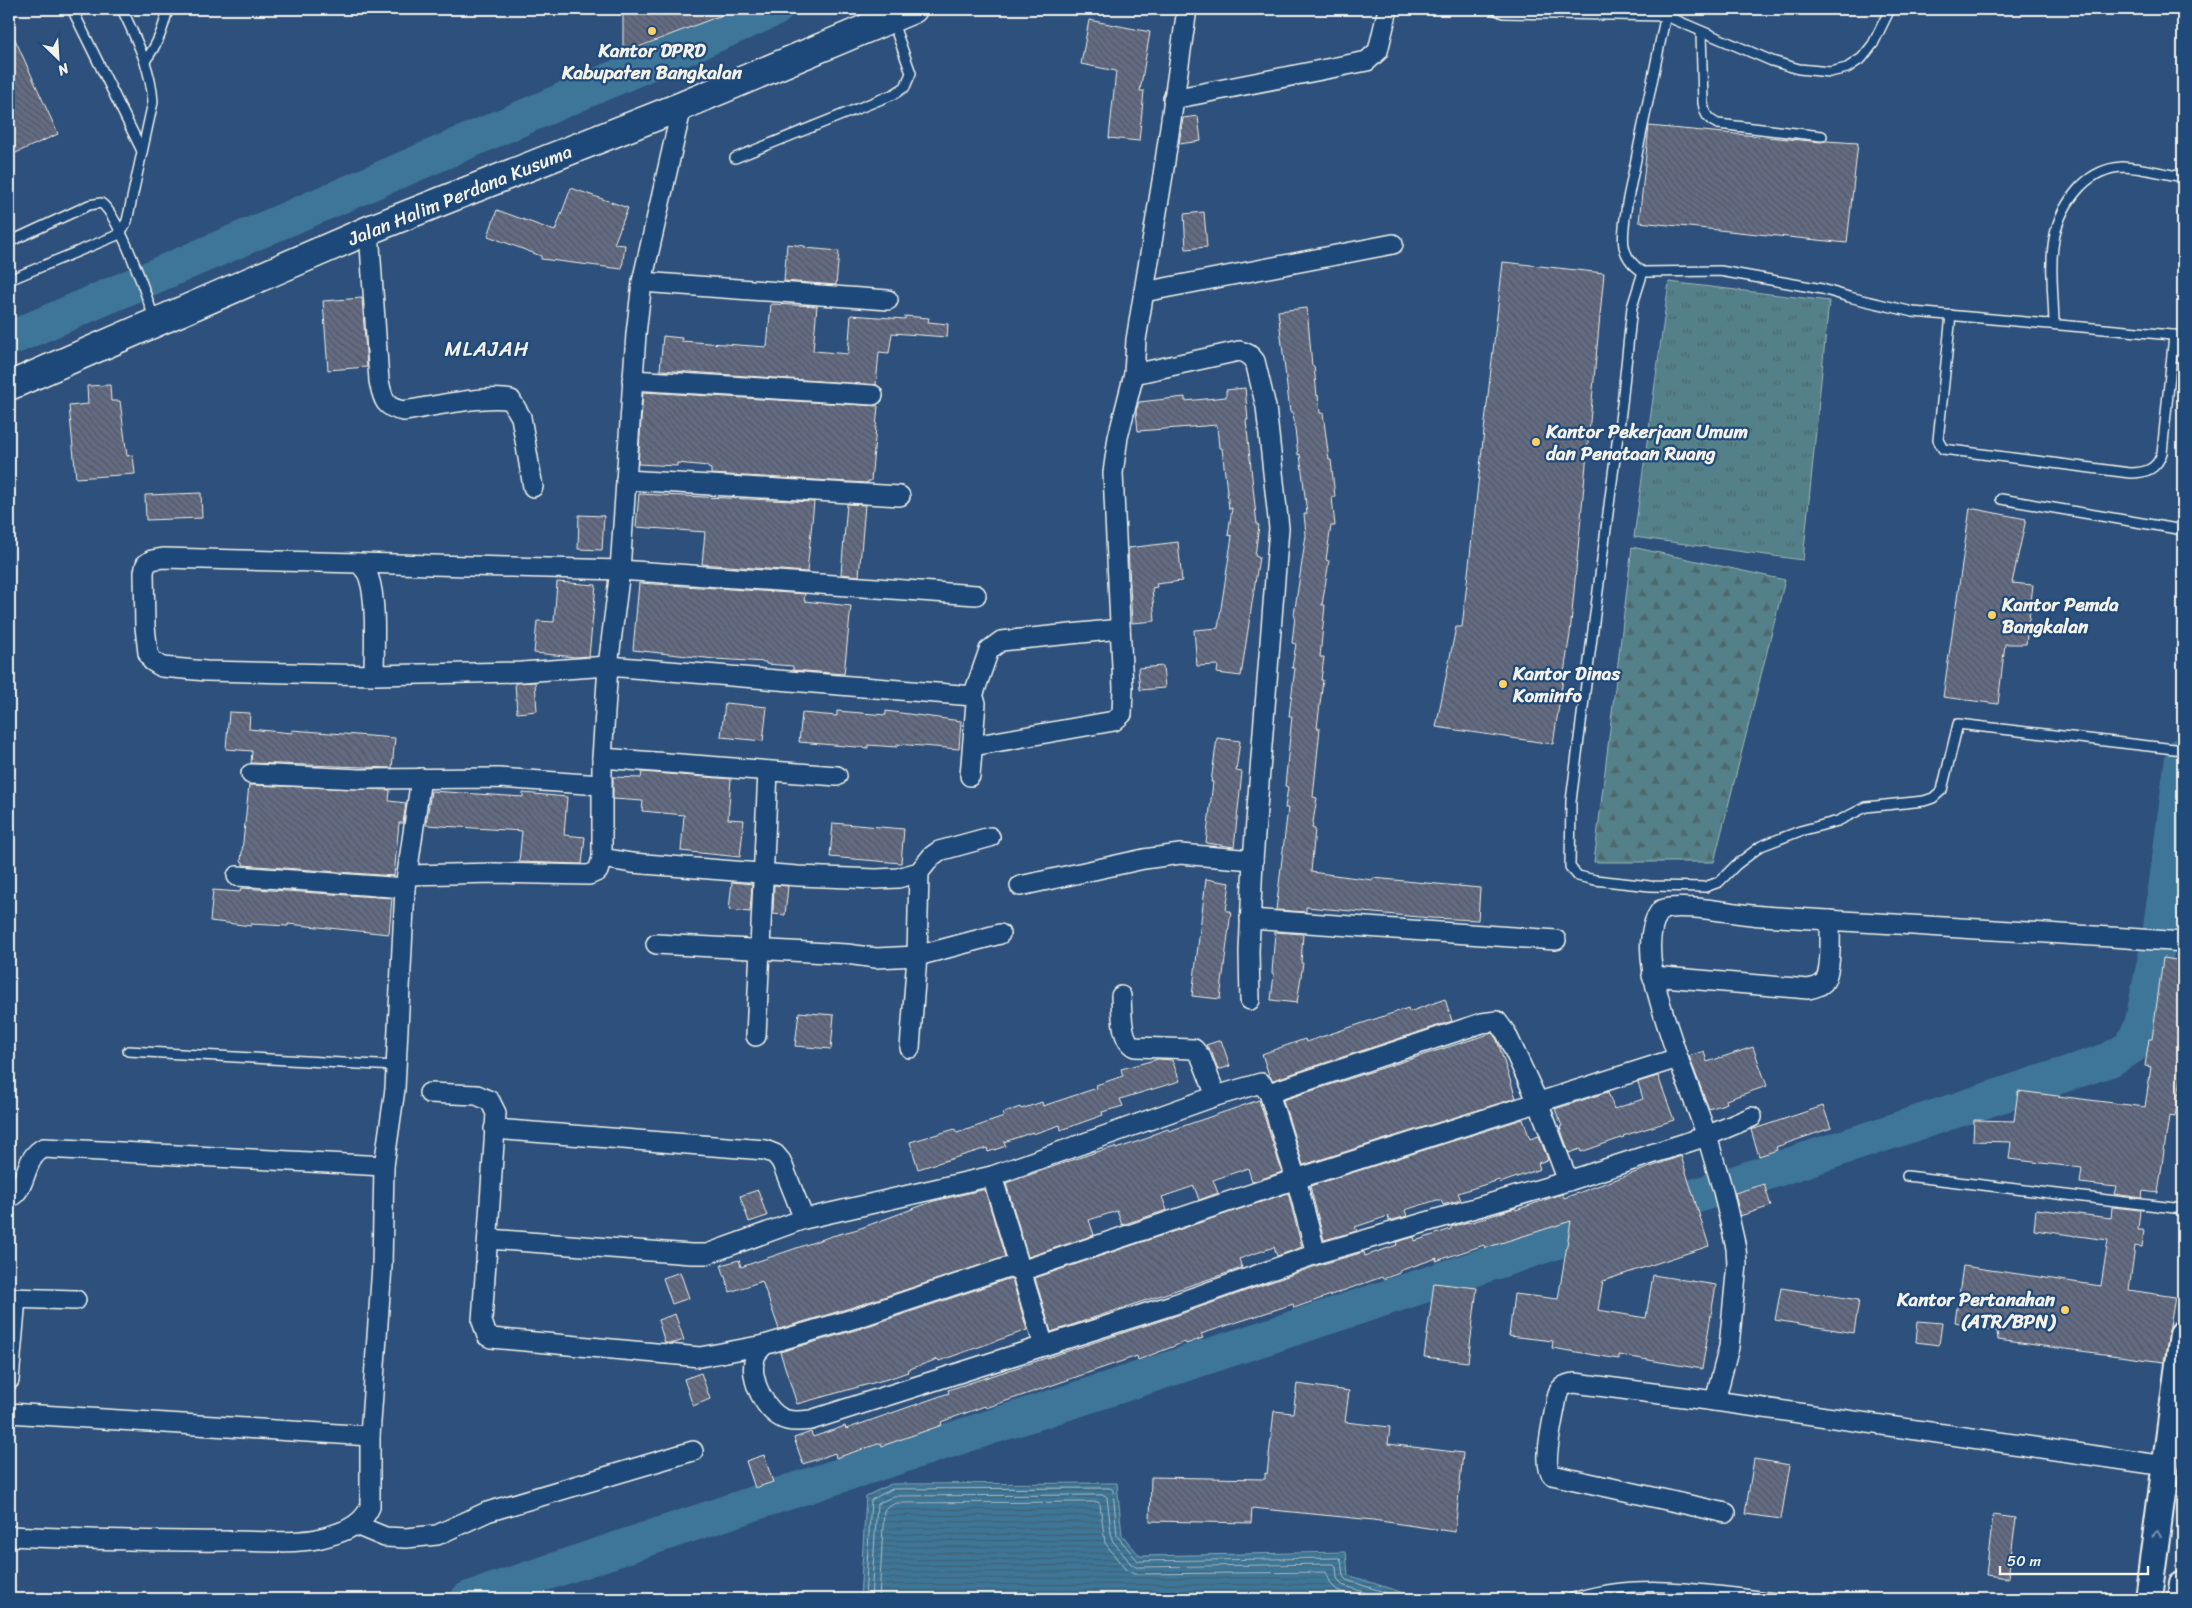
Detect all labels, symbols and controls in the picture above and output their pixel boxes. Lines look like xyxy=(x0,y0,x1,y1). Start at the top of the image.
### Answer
marker: Kantor DPRD Kabupaten Bangkalan xyxy=(646,25,658,37)
north arrow xyxy=(32,32,82,82)
place label: Kantor DPRD Kabupaten Bangkalan xyxy=(561,34,743,89)
text: N xyxy=(53,56,74,83)
street label: Jalan Halim Perdana Kusuma xyxy=(342,135,578,255)
district label: MLAJAH xyxy=(444,330,530,368)
place label: Kantor Pekerjaan Umum dan Penataan Ruang xyxy=(1545,415,1749,470)
marker: Kantor Pekerjaan Umum dan Penataan Ruang xyxy=(1530,436,1542,448)
place label: Kantor Pemda Bangkalan xyxy=(2001,588,2119,643)
marker: Kantor Pemda Bangkalan xyxy=(1986,609,1998,621)
place label: Kantor Dinas Kominfo xyxy=(1512,657,1621,712)
marker: Kantor Dinas Kominfo xyxy=(1497,678,1509,690)
place label: Kantor Pertanahan (ATR/BPN) xyxy=(1896,1283,2056,1338)
marker: Kantor Pertanahan (ATR/BPN) xyxy=(2059,1304,2071,1316)
one-way arrow xyxy=(2151,1529,2162,1537)
scale bar xyxy=(2000,1543,2147,1575)
text: 50 m xyxy=(2007,1548,2042,1574)

